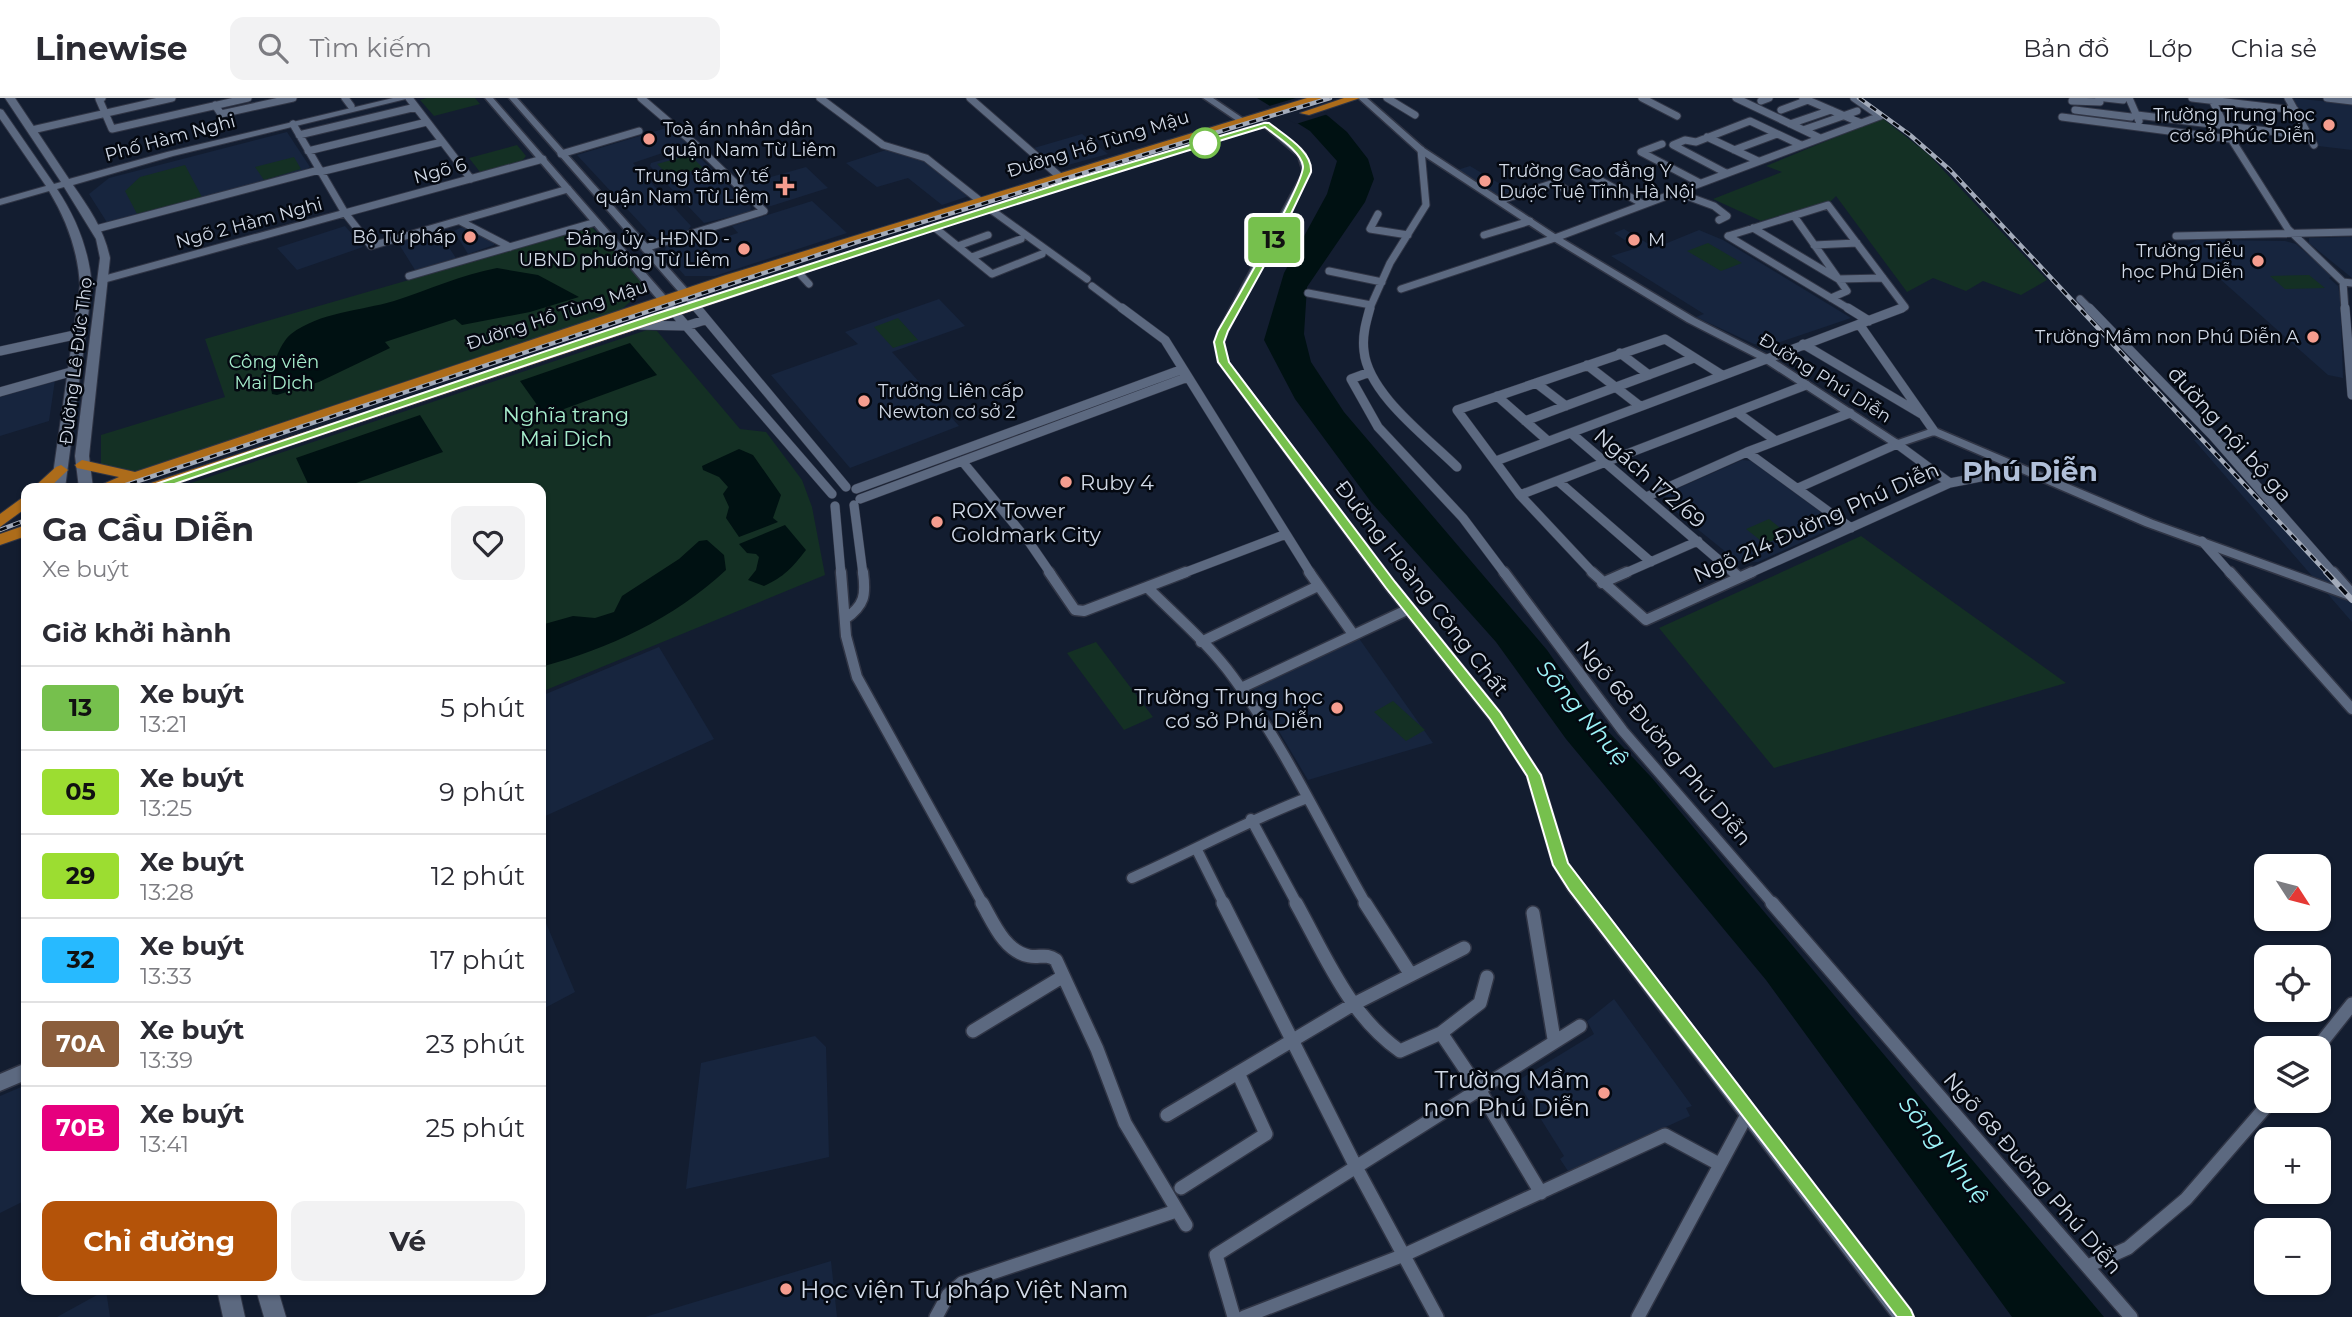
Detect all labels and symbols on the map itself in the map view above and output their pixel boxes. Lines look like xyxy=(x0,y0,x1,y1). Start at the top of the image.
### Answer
place label: Trường Trung học cơ sở Phúc Diễn xyxy=(2153,104,2315,147)
street label: Đường Hồ Tùng Mậu xyxy=(1004,106,1192,182)
street label: Phố Hàm Nghi xyxy=(102,110,238,166)
marker: Trường Trung học cơ sở Phúc Diễn xyxy=(2321,117,2337,133)
place label: Toà án nhân dân quận Nam Từ Liêm xyxy=(663,118,836,161)
unlabelled marker xyxy=(1190,128,1220,158)
marker: Toà án nhân dân quận Nam Từ Liêm xyxy=(641,131,657,147)
street label: Ngõ 6 xyxy=(411,153,469,189)
place label: Trường Cao đẳng Y Dược Tuệ Tĩnh Hà Nội xyxy=(1499,160,1695,203)
place label: Trung tâm Y tế quận Nam Từ Liêm xyxy=(596,165,769,208)
marker: Trường Cao đẳng Y Dược Tuệ Tĩnh Hà Nội xyxy=(1477,173,1493,189)
marker: Trung tâm Y tế quận Nam Từ Liêm xyxy=(775,176,795,196)
street label: Ngõ 2 Hàm Nghi xyxy=(173,193,325,253)
line badge: 13 xyxy=(1242,217,1306,263)
place label: Bộ Tư pháp xyxy=(352,226,456,248)
place label: Đảng ủy - HĐND - UBND phường Từ Liêm xyxy=(519,228,730,271)
marker: Bộ Tư pháp xyxy=(462,229,478,245)
place label: M xyxy=(1648,229,1665,251)
marker: M xyxy=(1626,232,1642,248)
place label: Trường Tiểu học Phú Diễn xyxy=(2121,240,2244,283)
marker: Đảng ủy - HĐND - UBND phường Từ Liêm xyxy=(736,241,752,257)
marker: Trường Tiểu học Phú Diễn xyxy=(2250,253,2266,269)
street label: Đường Hồ Tùng Mậu xyxy=(464,275,650,355)
street label: Đường Lê Đức Thọ xyxy=(55,276,97,446)
place label: Trường Mầm non Phú Diễn A xyxy=(2035,326,2299,348)
street label: Đường Phú Diễn xyxy=(1755,328,1895,428)
marker: Trường Mầm non Phú Diễn A xyxy=(2305,329,2321,345)
park label: Công viên Mai Dịch xyxy=(229,351,319,394)
street label: đường nội bộ ga xyxy=(2163,361,2297,507)
place label: Trường Liên cấp Newton cơ sở 2 xyxy=(878,380,1024,423)
marker: Trường Liên cấp Newton cơ sở 2 xyxy=(856,393,872,409)
park label: Nghĩa trang Mai Dịch xyxy=(503,402,629,451)
street label: Ngách 172/69 xyxy=(1589,423,1711,533)
district label: Phú Diễn xyxy=(1962,454,2098,488)
street label: Ngõ 214 Đường Phú Diễn xyxy=(1689,456,1943,588)
place label: Ruby 4 xyxy=(1080,470,1154,495)
marker: Ruby 4 xyxy=(1058,474,1074,490)
street label: Đường Hoàng Công Chất xyxy=(1330,475,1514,701)
place label: ROX Tower Goldmark City xyxy=(951,498,1101,547)
marker: ROX Tower Goldmark City xyxy=(929,514,945,530)
street label: Ngõ 68 Đường Phú Diễn xyxy=(1571,636,1757,850)
water label: Sông Nhuệ xyxy=(1531,654,1635,772)
place label: Trường Trung học cơ sở Phú Diễn xyxy=(1134,684,1323,733)
marker: Trường Trung học cơ sở Phú Diễn xyxy=(1329,700,1345,716)
north arrow xyxy=(2254,854,2331,931)
place label: Trường Mầm non Phú Diễn xyxy=(1423,1065,1590,1122)
street label: Ngõ 68 Đường Phú Diễn xyxy=(1939,1067,2127,1279)
marker: Trường Mầm non Phú Diễn xyxy=(1596,1085,1612,1101)
water label: Sông Nhuệ xyxy=(1893,1090,1995,1210)
place label: Học viện Tư pháp Việt Nam xyxy=(800,1275,1129,1304)
marker: Học viện Tư pháp Việt Nam xyxy=(778,1281,794,1297)

